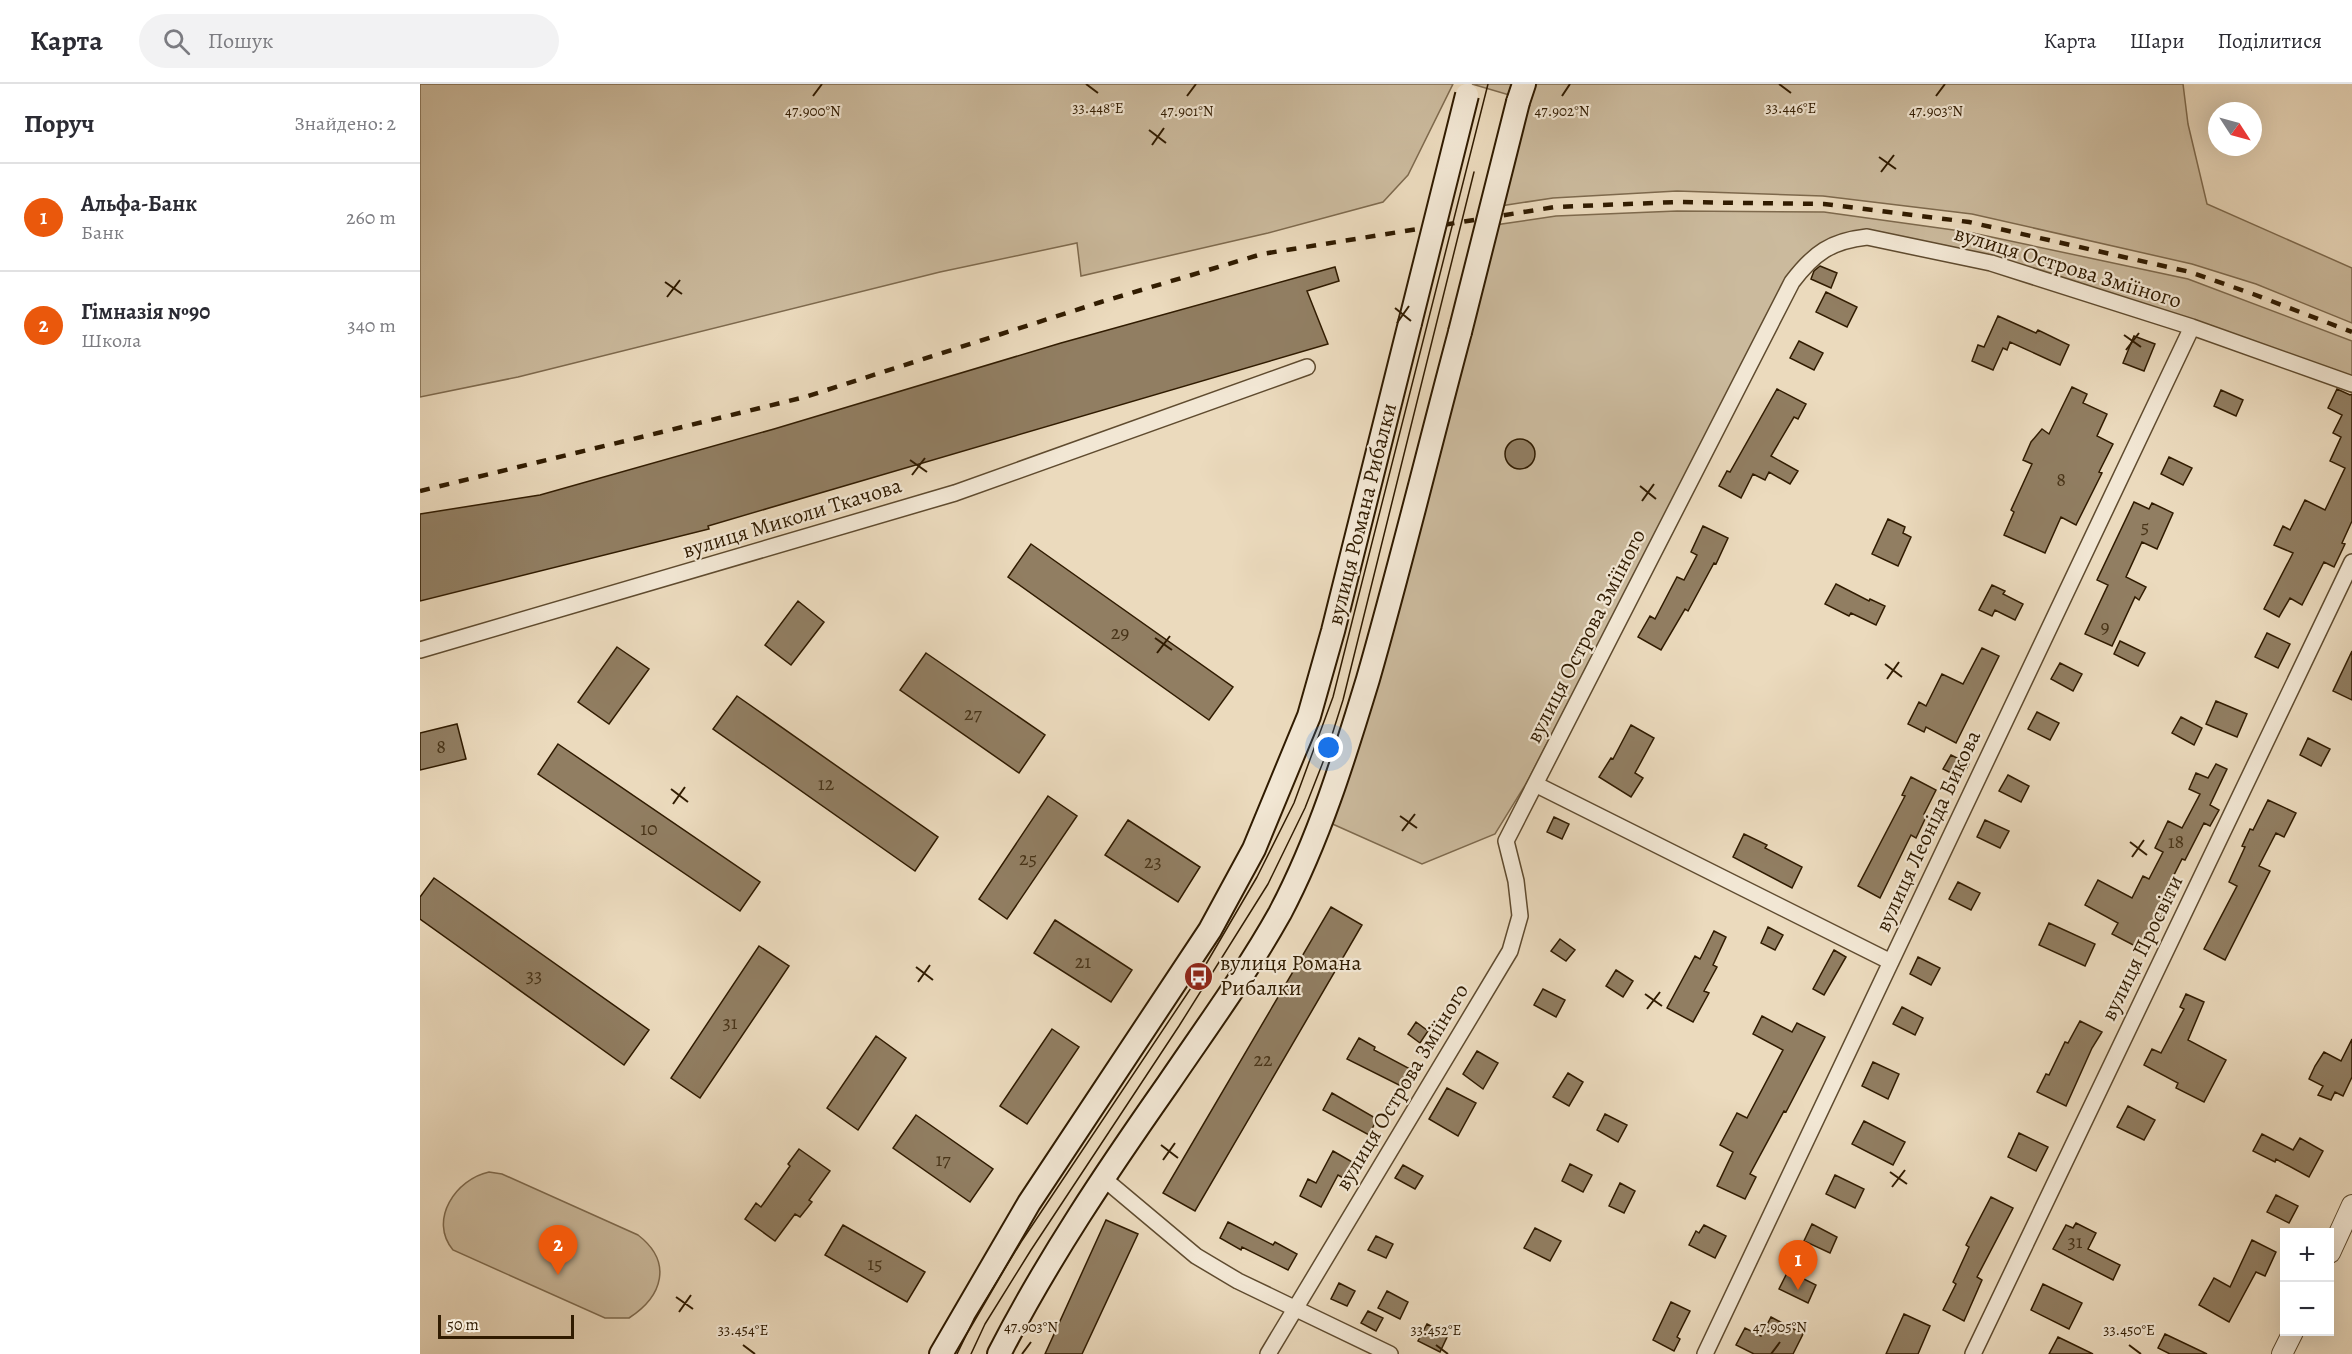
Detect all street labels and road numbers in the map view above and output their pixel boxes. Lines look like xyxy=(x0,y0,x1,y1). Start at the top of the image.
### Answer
street label: вулиця Острова Зміїного xyxy=(1951,218,2185,316)
street label: вулиця Романа Рибалки xyxy=(1320,400,1404,628)
street label: вулиця Миколи Ткачова xyxy=(679,470,906,566)
street label: вулиця Острова Зміїного xyxy=(1519,524,1653,748)
street label: вулиця Леоніда Бикова xyxy=(1868,724,1988,937)
street label: вулиця Просвіти xyxy=(2094,870,2190,1026)
street label: вулиця Острова Зміїного xyxy=(1328,978,1476,1196)

